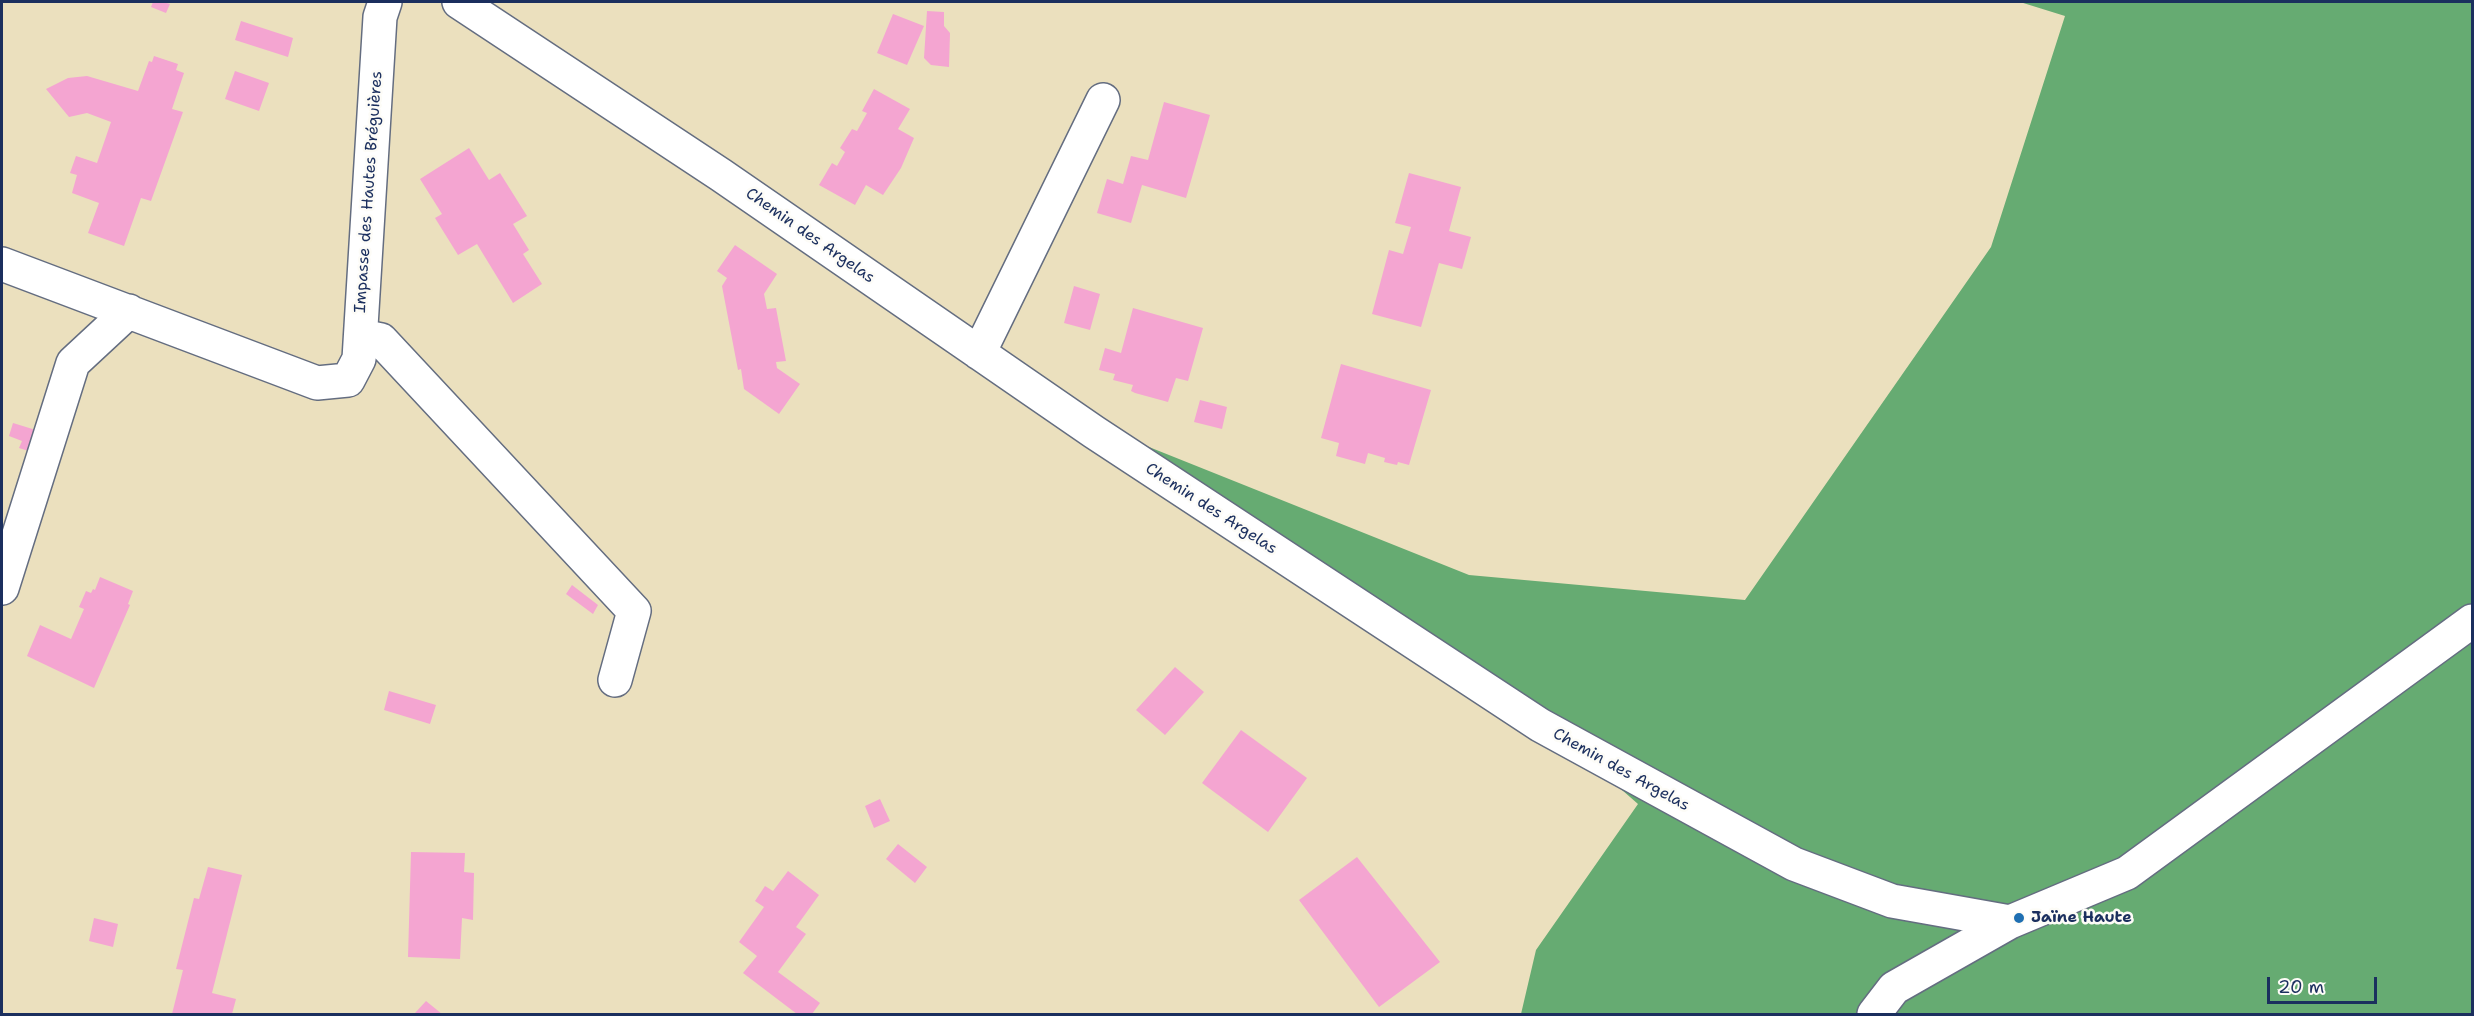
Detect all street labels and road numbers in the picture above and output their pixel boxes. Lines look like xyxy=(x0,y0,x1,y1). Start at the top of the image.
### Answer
street label: Impasse des Hautes Bréguières xyxy=(351,70,387,314)
street label: Chemin des Argelas xyxy=(742,184,878,288)
street label: Chemin des Argelas xyxy=(1142,459,1280,559)
street label: Chemin des Argelas xyxy=(1549,724,1693,816)

